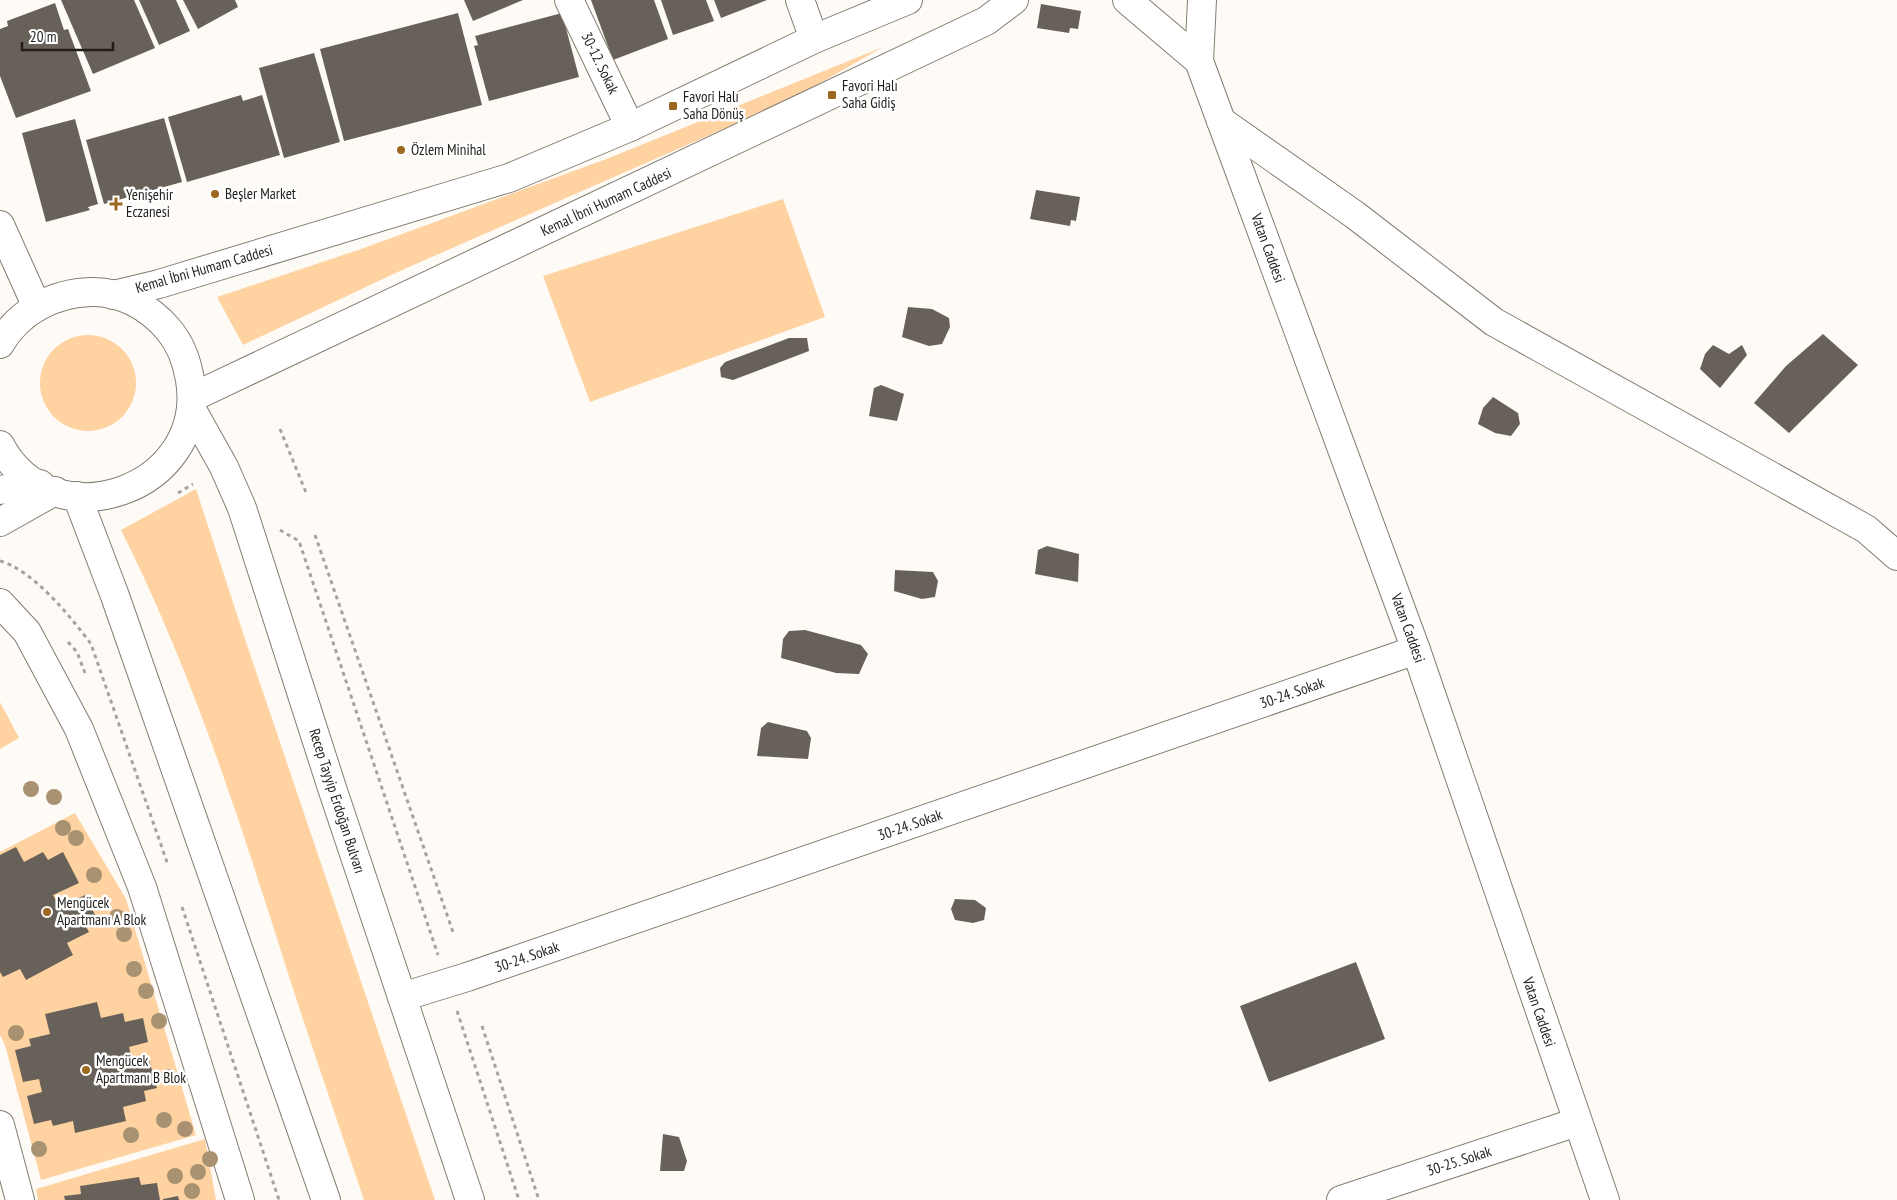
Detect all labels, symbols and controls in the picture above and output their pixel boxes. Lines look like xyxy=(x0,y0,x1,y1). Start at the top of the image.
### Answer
scale bar xyxy=(22,20,114,52)
text: 20 m xyxy=(30,27,56,46)
street label: 30-12. Sokak xyxy=(577,29,624,97)
place label: Favori Halı Saha Gidiş xyxy=(842,76,898,112)
place label: Favori Halı Saha Dönüş xyxy=(683,87,744,123)
marker: Favori Halı Saha Gidiş xyxy=(826,89,838,101)
marker: Favori Halı Saha Dönüş xyxy=(667,100,679,112)
place label: Özlem Minihal xyxy=(411,140,486,159)
marker: Özlem Minihal xyxy=(395,144,407,156)
street label: Kemal İbni Humam Caddesi xyxy=(537,163,674,240)
place label: Beşler Market xyxy=(225,184,296,203)
place label: Yenişehir Eczanesi xyxy=(126,185,174,221)
marker: Beşler Market xyxy=(209,188,221,200)
marker: Yenişehir Eczanesi xyxy=(110,198,122,210)
street label: Vatan Caddesi xyxy=(1247,210,1290,285)
street label: Kemal İbni Humam Caddesi xyxy=(133,240,275,297)
street label: Vatan Caddesi xyxy=(1387,590,1430,665)
street label: 30-24. Sokak xyxy=(1257,673,1327,712)
street label: Recep Tayyip Erdoğan Bulvarı xyxy=(305,726,370,876)
street label: 30-24. Sokak xyxy=(875,805,945,844)
place label: Mengücek Apartmanı A Blok xyxy=(57,893,146,929)
marker: Mengücek Apartmanı A Blok xyxy=(41,906,53,918)
street label: 30-24. Sokak xyxy=(492,937,562,976)
street label: Vatan Caddesi xyxy=(1518,974,1560,1049)
place label: Mengücek Apartmanı B Blok xyxy=(96,1051,186,1087)
marker: Mengücek Apartmanı B Blok xyxy=(80,1064,92,1076)
street label: 30-25. Sokak xyxy=(1424,1141,1494,1180)

